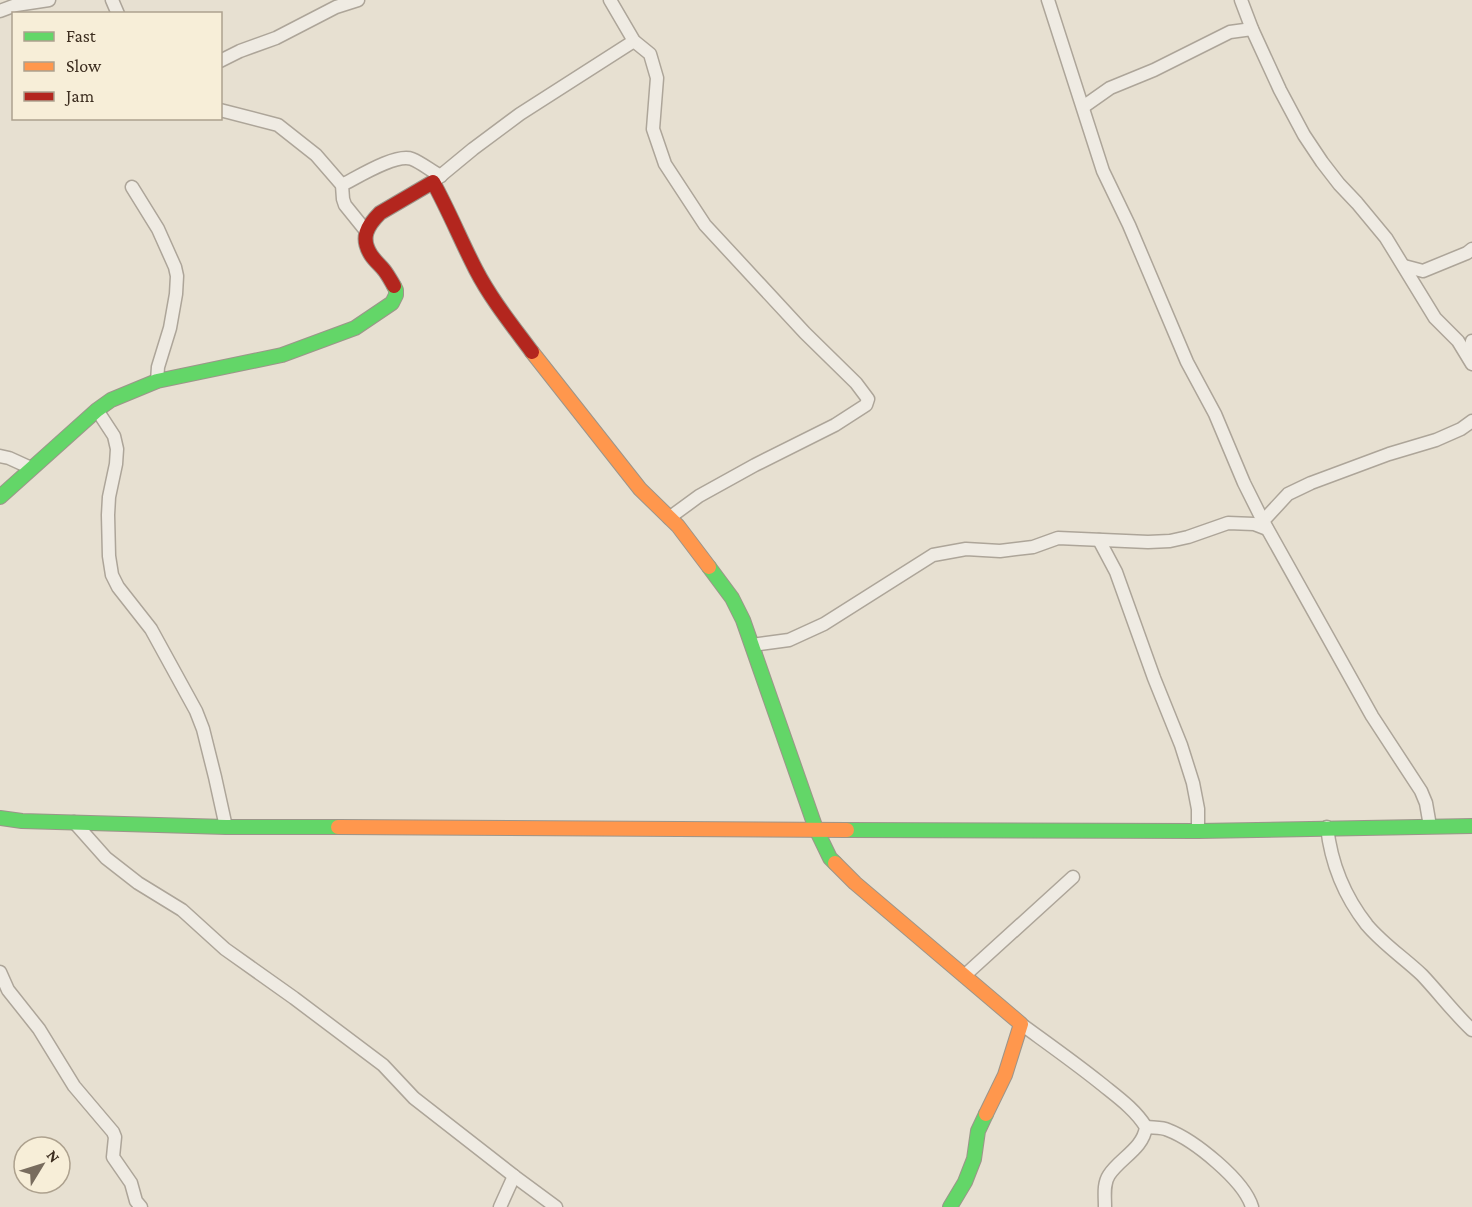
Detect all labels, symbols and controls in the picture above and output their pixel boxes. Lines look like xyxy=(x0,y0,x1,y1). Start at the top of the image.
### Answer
legend xyxy=(12,12,222,120)
text: Fast xyxy=(66,26,97,46)
text: Slow xyxy=(66,56,102,76)
text: Jam xyxy=(64,86,95,106)
north arrow xyxy=(12,1135,72,1195)
text: N xyxy=(43,1147,64,1166)

